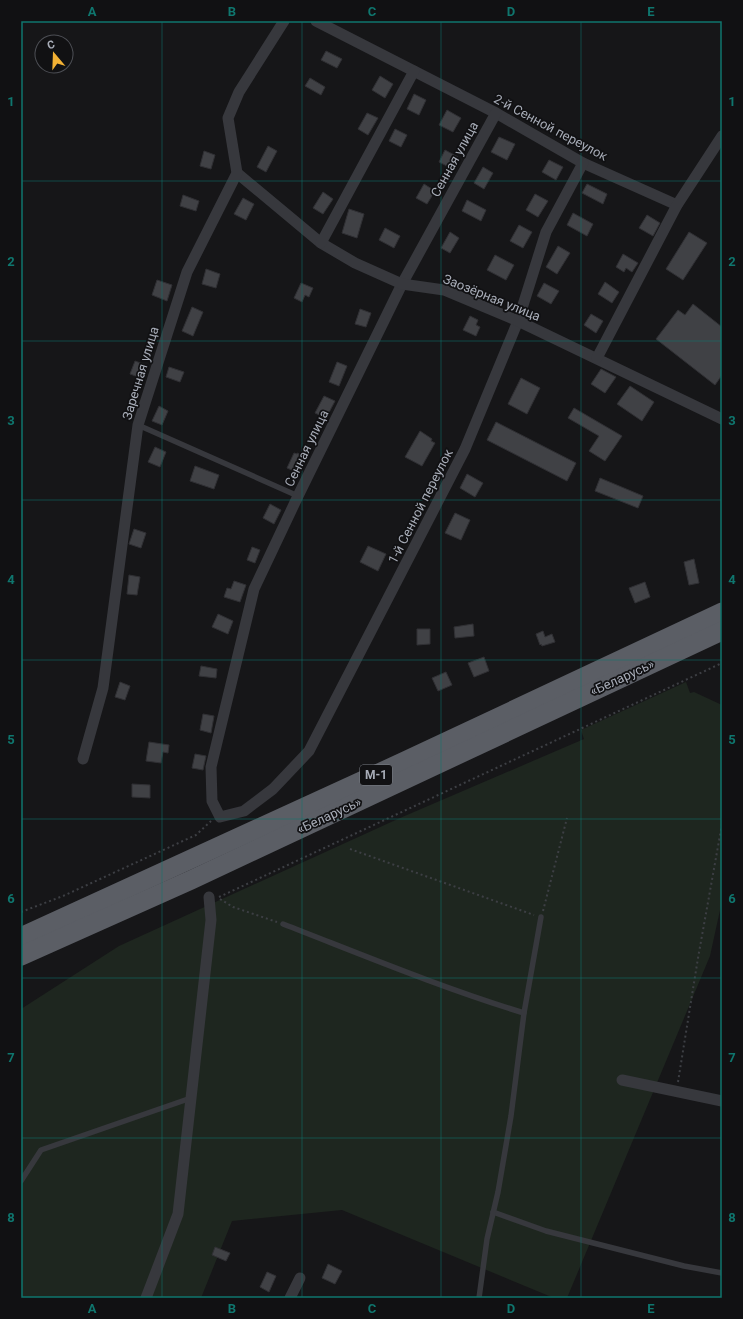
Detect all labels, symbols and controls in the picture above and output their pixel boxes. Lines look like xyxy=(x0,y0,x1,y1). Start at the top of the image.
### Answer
text: A xyxy=(88,4,97,19)
text: B xyxy=(228,4,236,19)
text: C xyxy=(368,4,377,19)
text: D xyxy=(507,4,515,19)
text: E xyxy=(647,4,655,19)
north arrow xyxy=(34,34,74,74)
text: С xyxy=(45,38,56,52)
street label: 2-й Сенной переулок xyxy=(491,91,610,164)
text: 1 xyxy=(7,94,15,109)
text: 1 xyxy=(728,94,736,109)
street label: Сенная улица xyxy=(428,119,481,199)
text: 2 xyxy=(7,254,15,269)
text: 2 xyxy=(728,254,736,269)
street label: Заозёрная улица xyxy=(441,271,543,324)
street label: Заречная улица xyxy=(119,325,162,422)
street label: Сенная улица xyxy=(281,407,331,489)
text: 3 xyxy=(7,413,15,428)
text: 3 xyxy=(728,413,736,428)
street label: 1-й Сенной переулок xyxy=(385,446,456,566)
text: 4 xyxy=(7,572,15,587)
text: 4 xyxy=(728,572,736,587)
street label: «Беларусь» xyxy=(588,656,657,699)
text: 5 xyxy=(7,732,15,747)
text: 5 xyxy=(728,732,736,747)
road number: М-1 xyxy=(360,765,392,785)
street label: «Беларусь» xyxy=(295,794,364,837)
text: 6 xyxy=(7,891,15,906)
text: 6 xyxy=(728,891,736,906)
text: 7 xyxy=(7,1050,15,1065)
text: 7 xyxy=(728,1050,736,1065)
text: 8 xyxy=(7,1210,15,1225)
text: 8 xyxy=(728,1210,736,1225)
text: A xyxy=(88,1301,97,1316)
text: B xyxy=(228,1301,236,1316)
text: C xyxy=(368,1301,377,1316)
text: D xyxy=(507,1301,515,1316)
text: E xyxy=(647,1301,655,1316)

